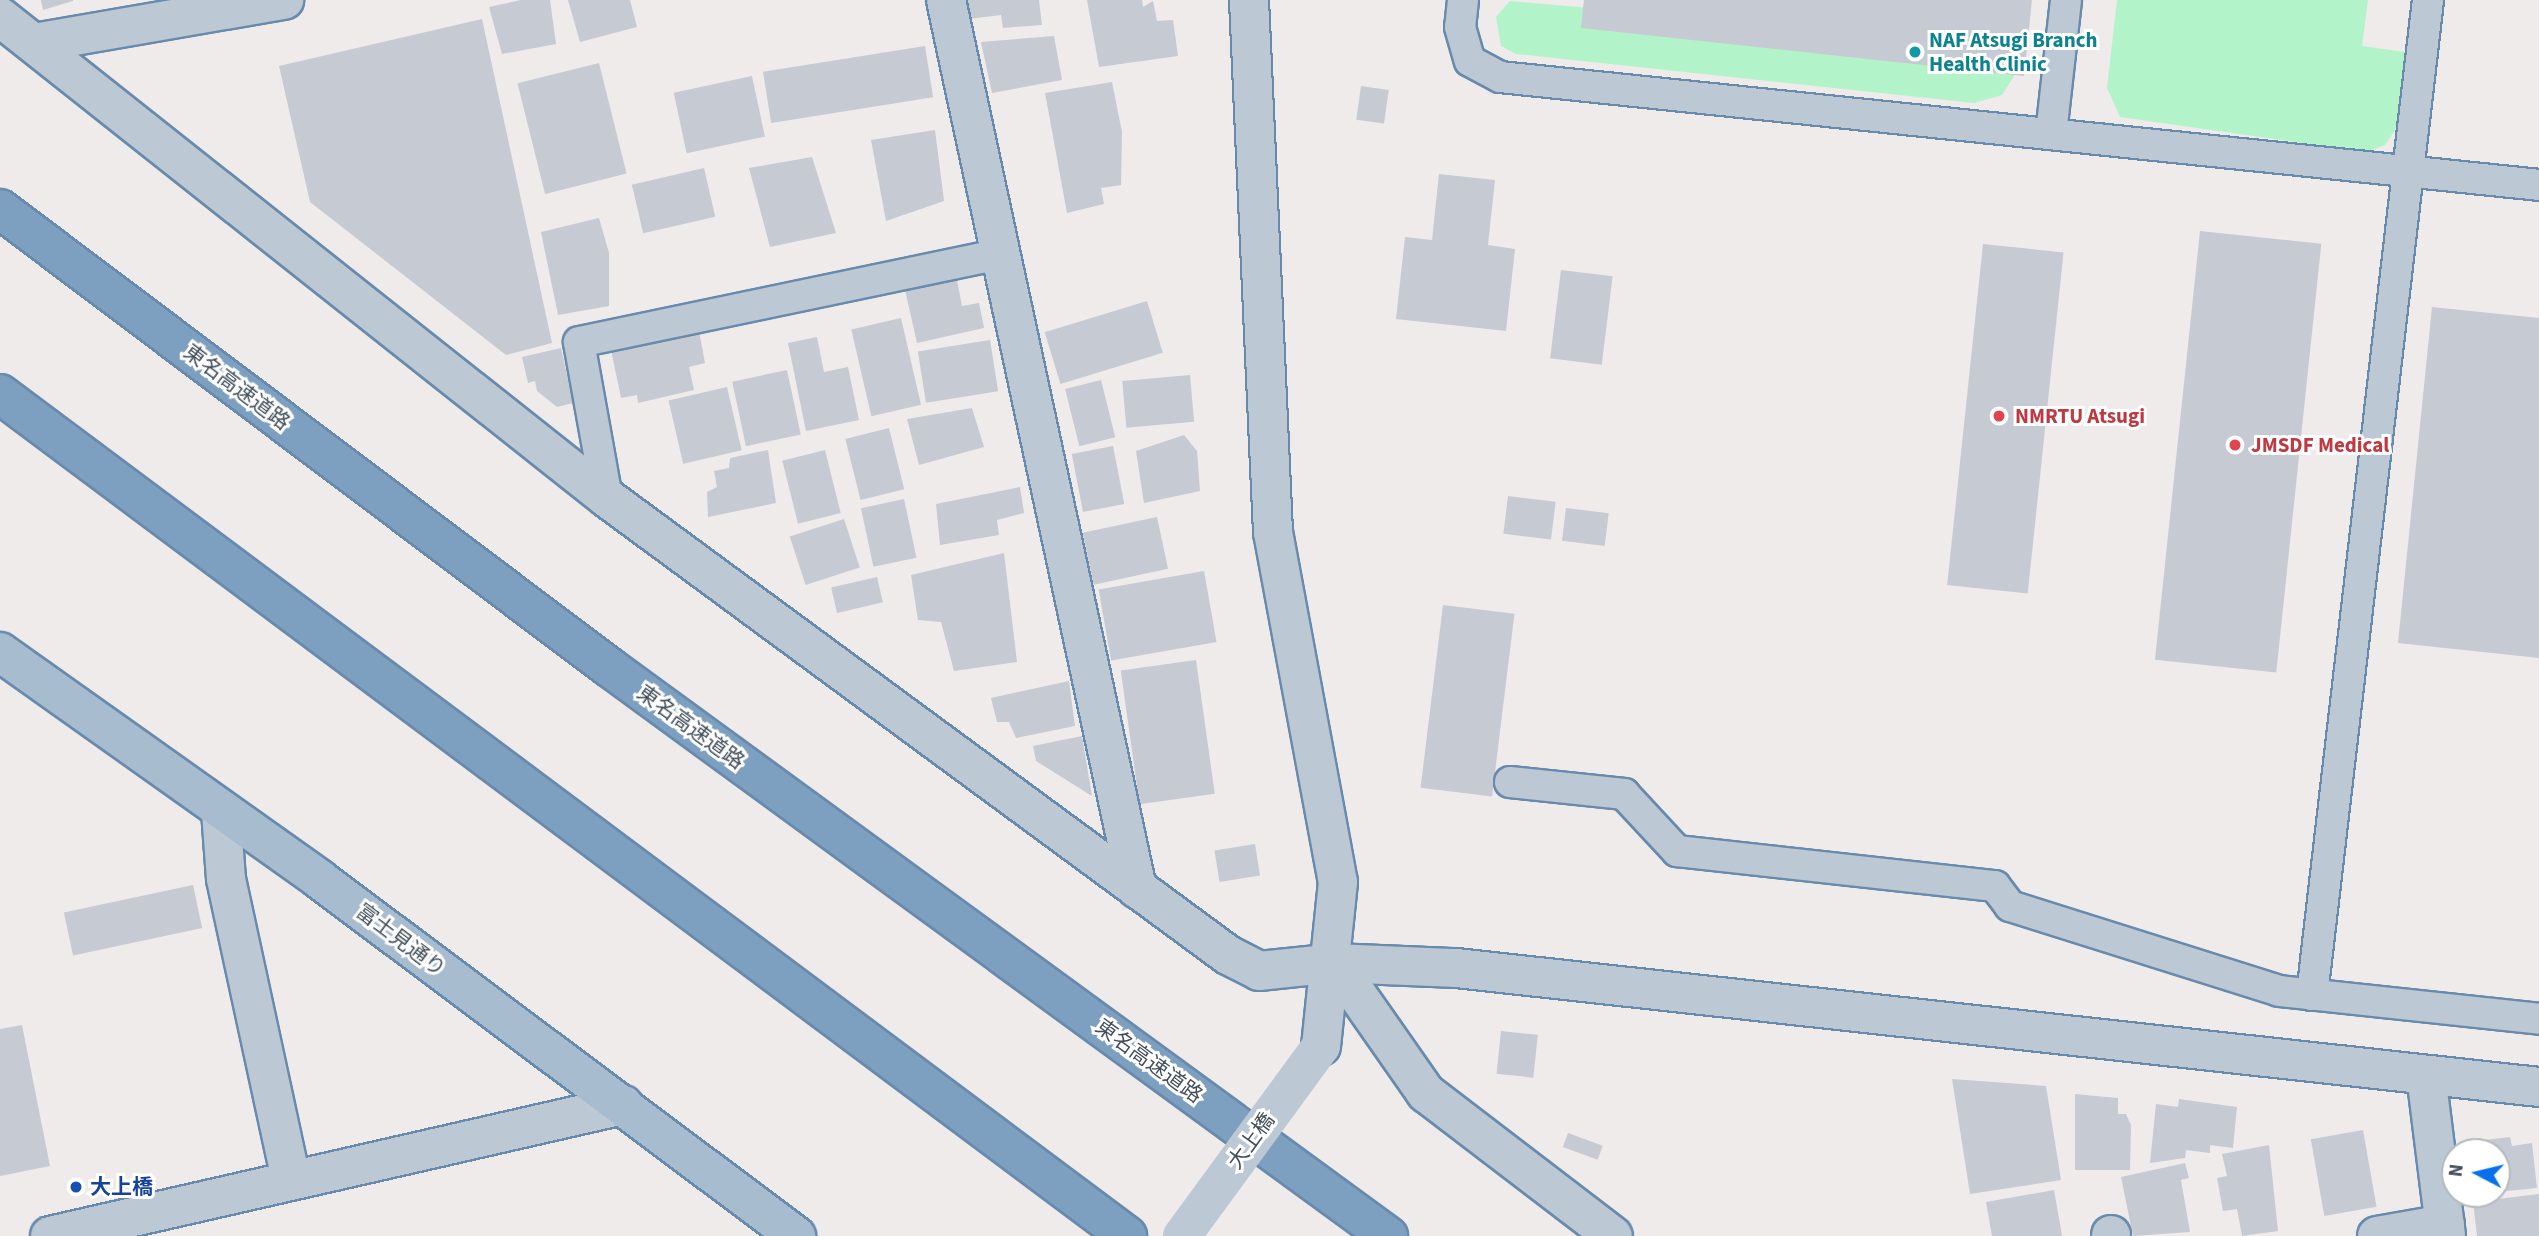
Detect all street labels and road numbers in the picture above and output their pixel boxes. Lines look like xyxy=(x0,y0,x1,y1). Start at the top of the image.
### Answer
street label: 東名高速道路 xyxy=(179,339,295,435)
street label: 東名高速道路 xyxy=(633,680,749,774)
street label: 富士見通り xyxy=(351,898,451,982)
street label: 東名高速道路 xyxy=(1091,1014,1207,1108)
street label: 大上橋 xyxy=(1222,1108,1280,1174)

